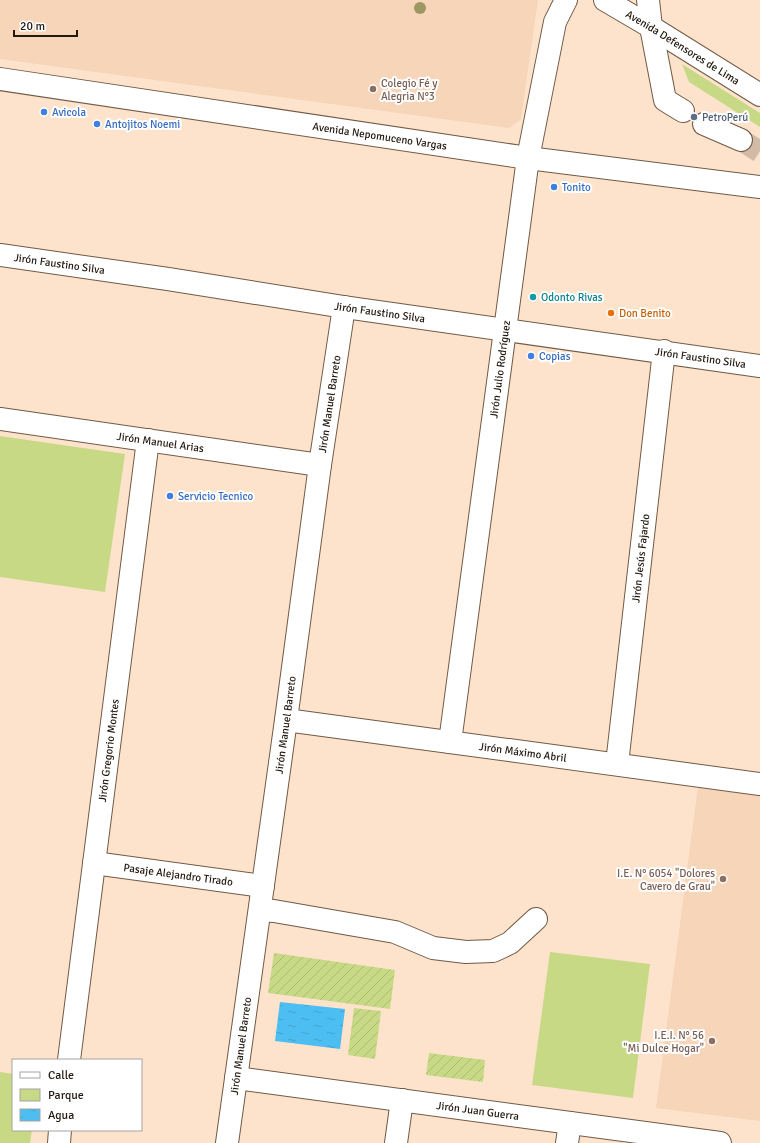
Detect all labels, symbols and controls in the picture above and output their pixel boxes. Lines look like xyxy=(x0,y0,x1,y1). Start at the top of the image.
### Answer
street label: Avenida Defensores de Lima xyxy=(624,7,742,87)
scale bar xyxy=(14,12,77,38)
text: 20 m xyxy=(20,19,45,34)
place label: Colegio Fé y Alegria N°3 xyxy=(381,77,438,103)
marker: Colegio Fé y Alegria N°3 xyxy=(368,84,378,94)
place label: Avicola xyxy=(52,106,86,119)
marker: Avicola xyxy=(39,107,49,117)
place label: PetroPerú xyxy=(702,111,748,124)
marker: PetroPerú xyxy=(689,112,699,122)
place label: Antojitos Noemi xyxy=(105,118,180,131)
marker: Antojitos Noemi xyxy=(92,119,102,129)
street label: Avenida Nepomuceno Vargas xyxy=(312,119,448,152)
place label: Tonito xyxy=(562,181,591,194)
marker: Tonito xyxy=(549,182,559,192)
street label: Jirón Faustino Silva xyxy=(13,251,106,276)
place label: Odonto Rivas xyxy=(541,291,603,304)
marker: Odonto Rivas xyxy=(528,292,538,302)
street label: Jirón Faustino Silva xyxy=(333,299,426,325)
place label: Don Benito xyxy=(619,307,671,320)
marker: Don Benito xyxy=(606,308,616,318)
street label: Jirón Julio Rodríguez xyxy=(487,319,513,419)
street label: Jirón Faustino Silva xyxy=(654,345,747,370)
place label: Copias xyxy=(539,350,571,363)
marker: Copias xyxy=(526,351,536,361)
street label: Jirón Manuel Barreto xyxy=(315,354,343,454)
street label: Jirón Manuel Arias xyxy=(116,429,205,455)
place label: Servicio Tecnico xyxy=(178,490,254,503)
marker: Servicio Tecnico xyxy=(165,491,175,501)
street label: Jirón Jesús Fajardo xyxy=(629,513,652,604)
street label: Jirón Manuel Barreto xyxy=(272,675,298,775)
street label: Jirón Gregorio Montes xyxy=(95,698,121,803)
street label: Jirón Máximo Abril xyxy=(478,740,568,764)
street label: Pasaje Alejandro Tirado xyxy=(123,861,234,888)
place label: I.E. N° 6054 "Dolores Cavero de Grau" xyxy=(617,867,715,893)
marker: I.E. N° 6054 "Dolores Cavero de Grau" xyxy=(718,874,728,884)
street label: Jirón Manuel Barreto xyxy=(227,996,254,1096)
place label: I.E.I. N° 56 "Mi Dulce Hogar" xyxy=(623,1029,704,1055)
marker: I.E.I. N° 56 "Mi Dulce Hogar" xyxy=(707,1036,717,1046)
legend xyxy=(12,1059,142,1131)
text: Calle xyxy=(48,1068,74,1083)
text: Parque xyxy=(48,1088,84,1103)
street label: Jirón Juan Guerra xyxy=(436,1099,520,1123)
text: Agua xyxy=(48,1108,74,1123)

